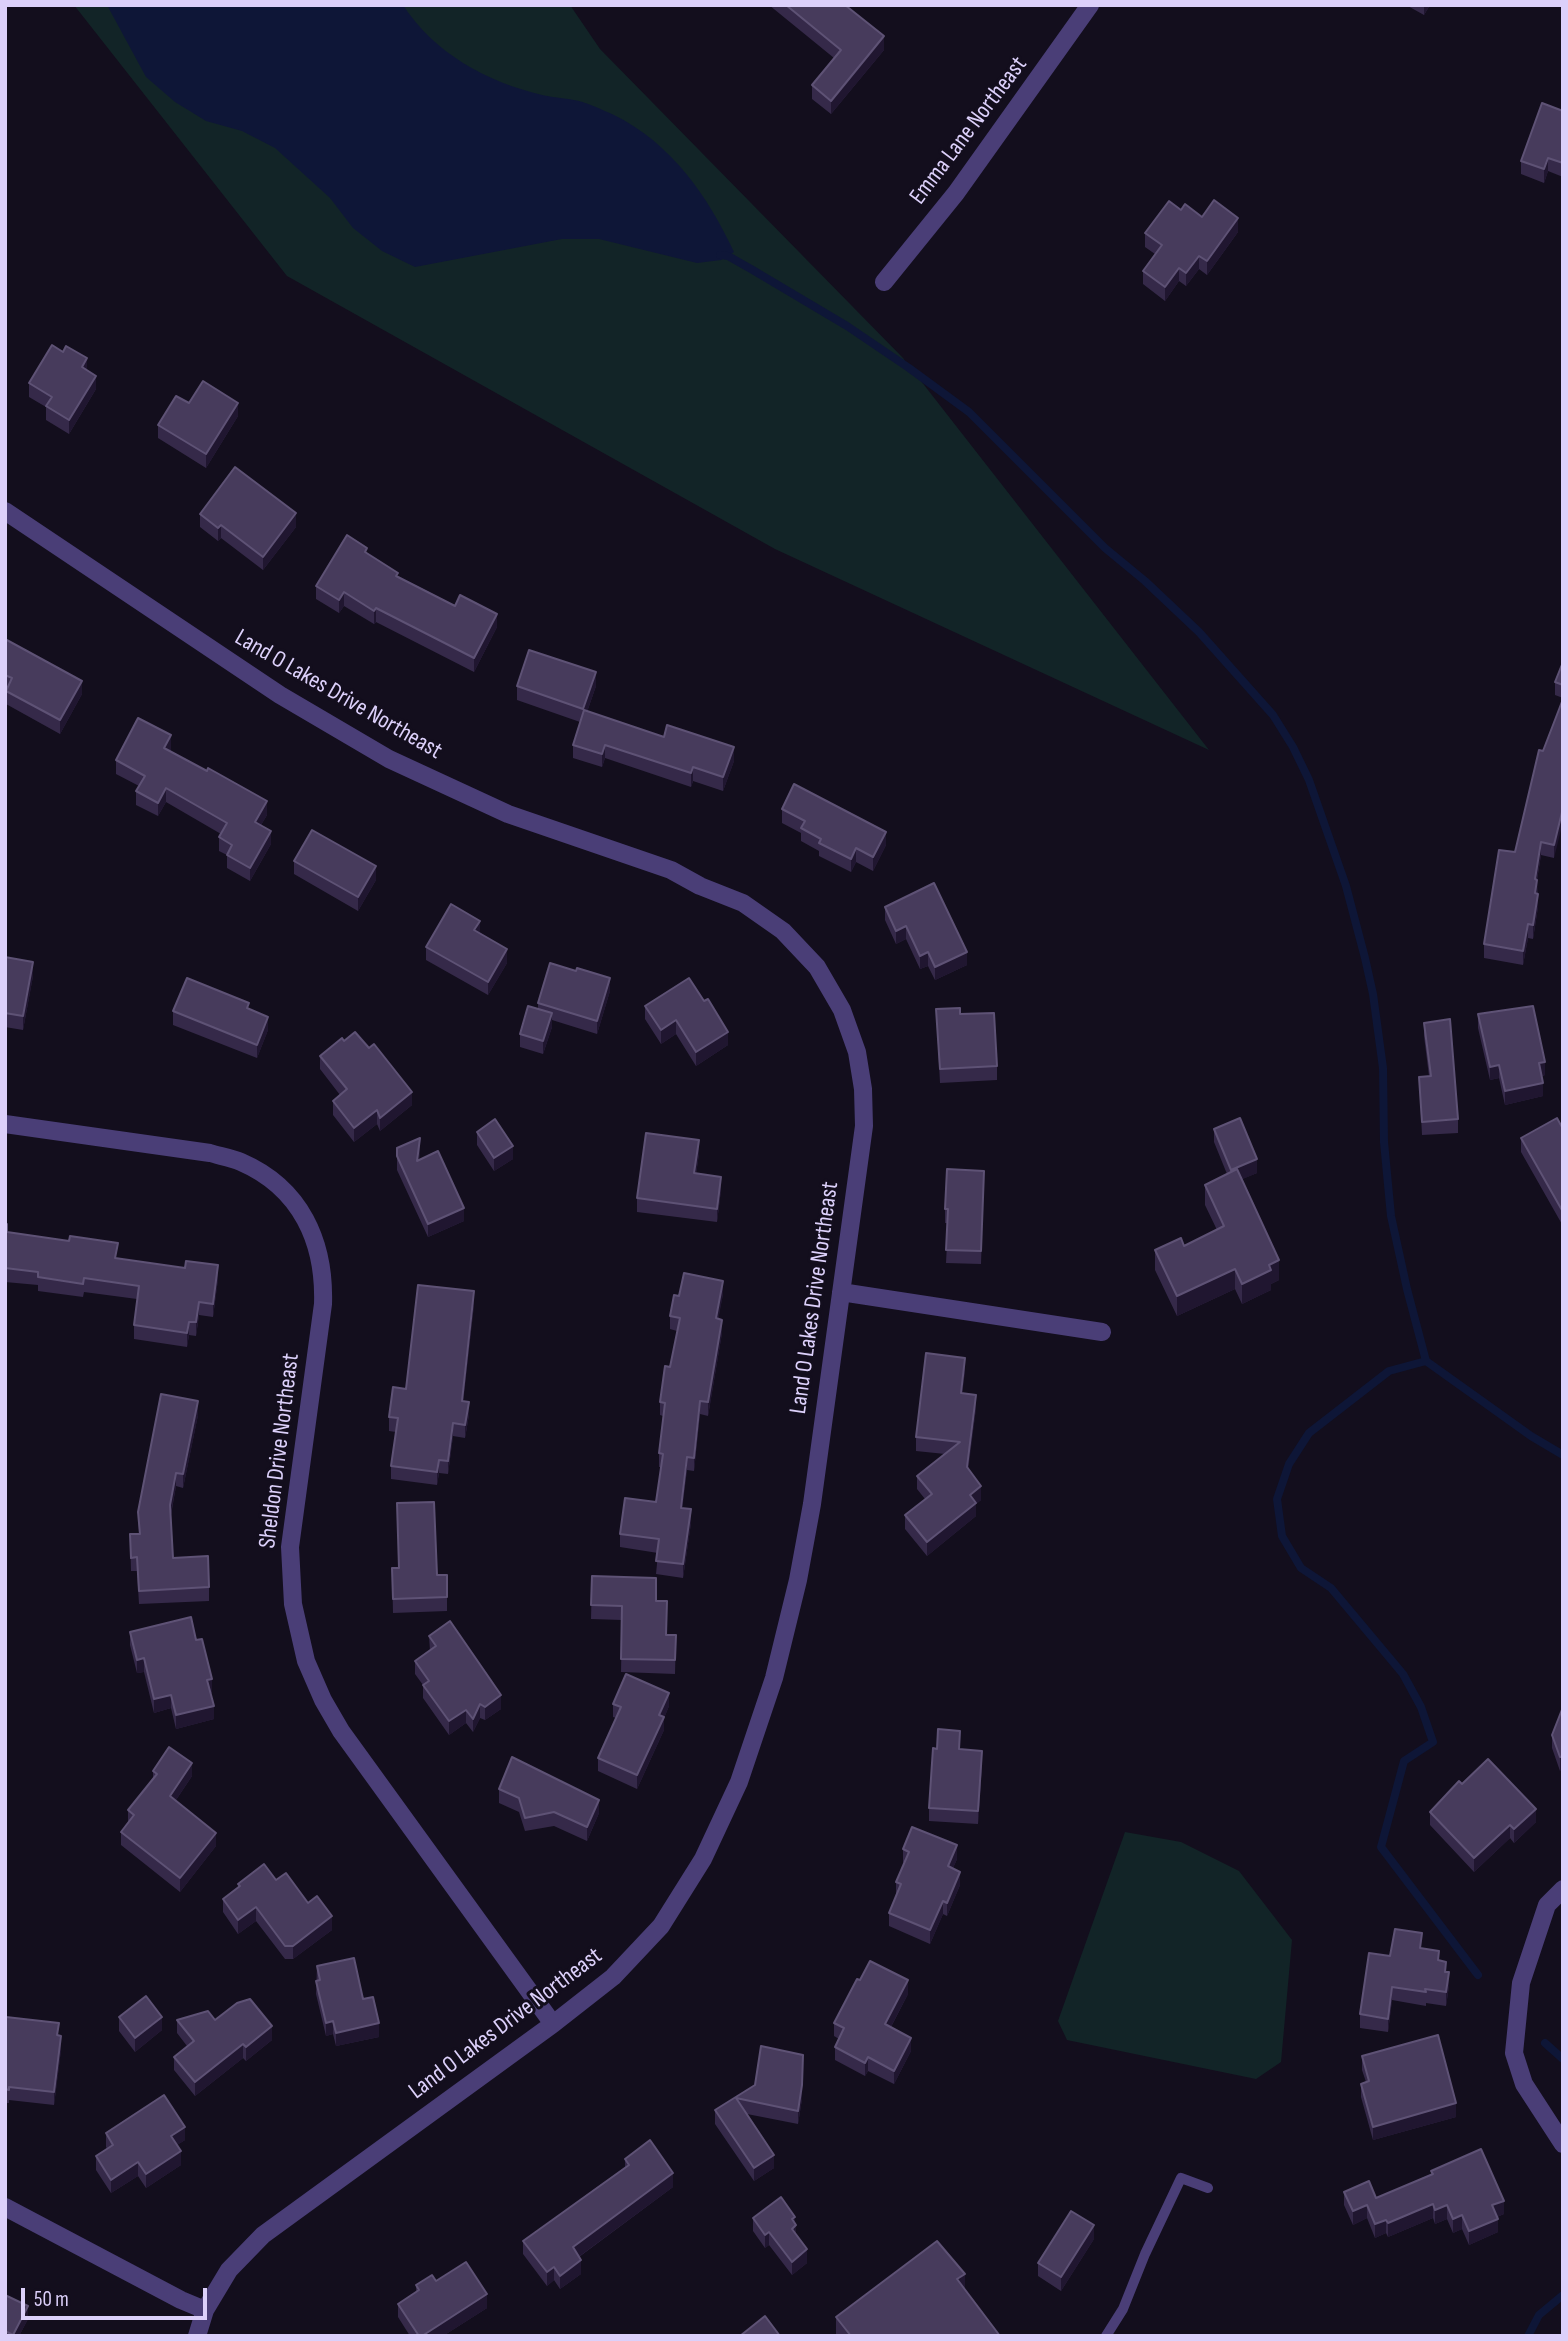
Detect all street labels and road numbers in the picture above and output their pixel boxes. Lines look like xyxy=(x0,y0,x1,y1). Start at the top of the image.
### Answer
street label: Emma Lane Northeast xyxy=(904,51,1034,211)
street label: Land O Lakes Drive Northeast xyxy=(229,624,447,766)
street label: Land O Lakes Drive Northeast xyxy=(784,1180,846,1416)
street label: Sheldon Drive Northeast xyxy=(254,1352,306,1550)
street label: Land O Lakes Drive Northeast xyxy=(404,1942,608,2106)

